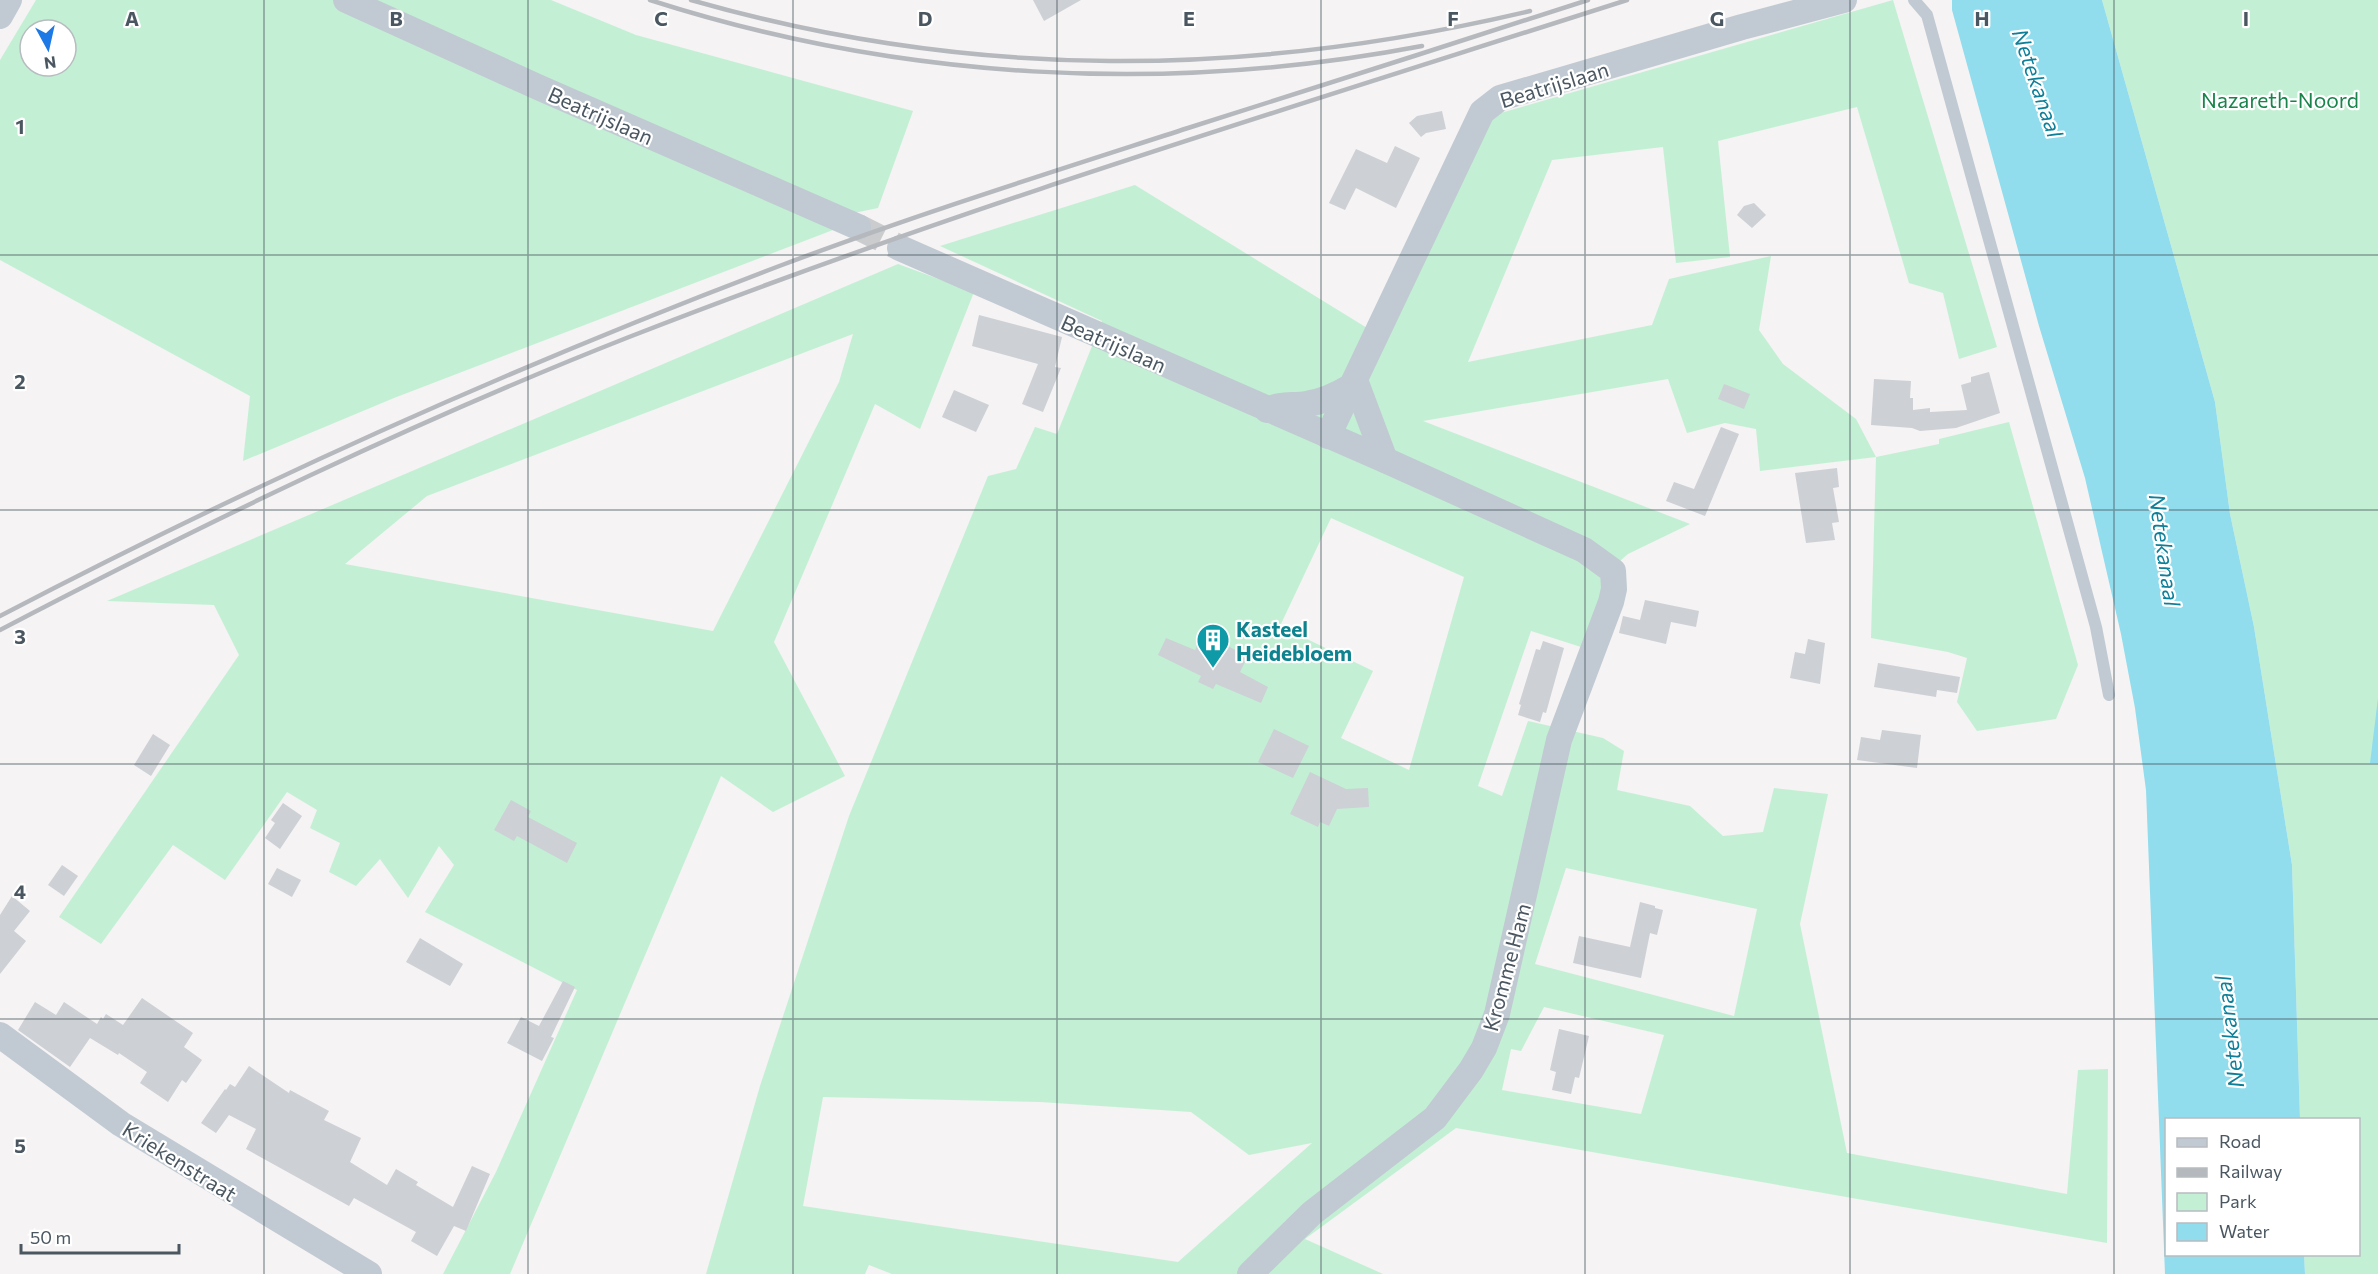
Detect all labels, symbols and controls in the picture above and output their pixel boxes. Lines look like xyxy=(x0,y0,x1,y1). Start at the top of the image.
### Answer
text: A xyxy=(125,6,139,30)
text: B xyxy=(389,6,403,30)
text: C xyxy=(654,6,668,30)
text: D xyxy=(918,6,932,30)
text: E xyxy=(1183,6,1195,30)
text: F xyxy=(1447,6,1459,30)
text: G xyxy=(1710,6,1724,30)
text: H xyxy=(1975,6,1990,30)
text: I xyxy=(2243,6,2249,30)
north arrow xyxy=(18,18,78,78)
water label: Netekanaal xyxy=(2007,25,2069,141)
text: N xyxy=(43,53,57,74)
street label: Beatrijslaan xyxy=(1497,56,1611,112)
street label: Beatrijslaan xyxy=(545,81,657,149)
park label: Nazareth-Noord xyxy=(2201,87,2359,112)
text: 1 xyxy=(15,114,25,138)
street label: Beatrijslaan xyxy=(1058,309,1170,377)
text: 2 xyxy=(14,369,26,393)
water label: Netekanaal xyxy=(2144,492,2186,608)
place label: Kasteel Heidebloem xyxy=(1236,616,1352,665)
building icon: Kasteel Heidebloem xyxy=(1195,622,1231,669)
text: 3 xyxy=(14,624,26,648)
text: 4 xyxy=(14,879,26,903)
street label: Kromme Ham xyxy=(1477,900,1535,1034)
water label: Netekanaal xyxy=(2209,974,2249,1090)
street label: Kriekenstraat xyxy=(118,1116,242,1206)
legend xyxy=(2165,1118,2360,1256)
text: Road xyxy=(2219,1130,2261,1152)
text: 5 xyxy=(14,1133,26,1157)
text: Railway xyxy=(2219,1160,2282,1182)
text: Park xyxy=(2219,1190,2257,1212)
scale bar xyxy=(21,1217,178,1255)
text: Water xyxy=(2219,1220,2270,1242)
text: 50 m xyxy=(30,1226,71,1248)

